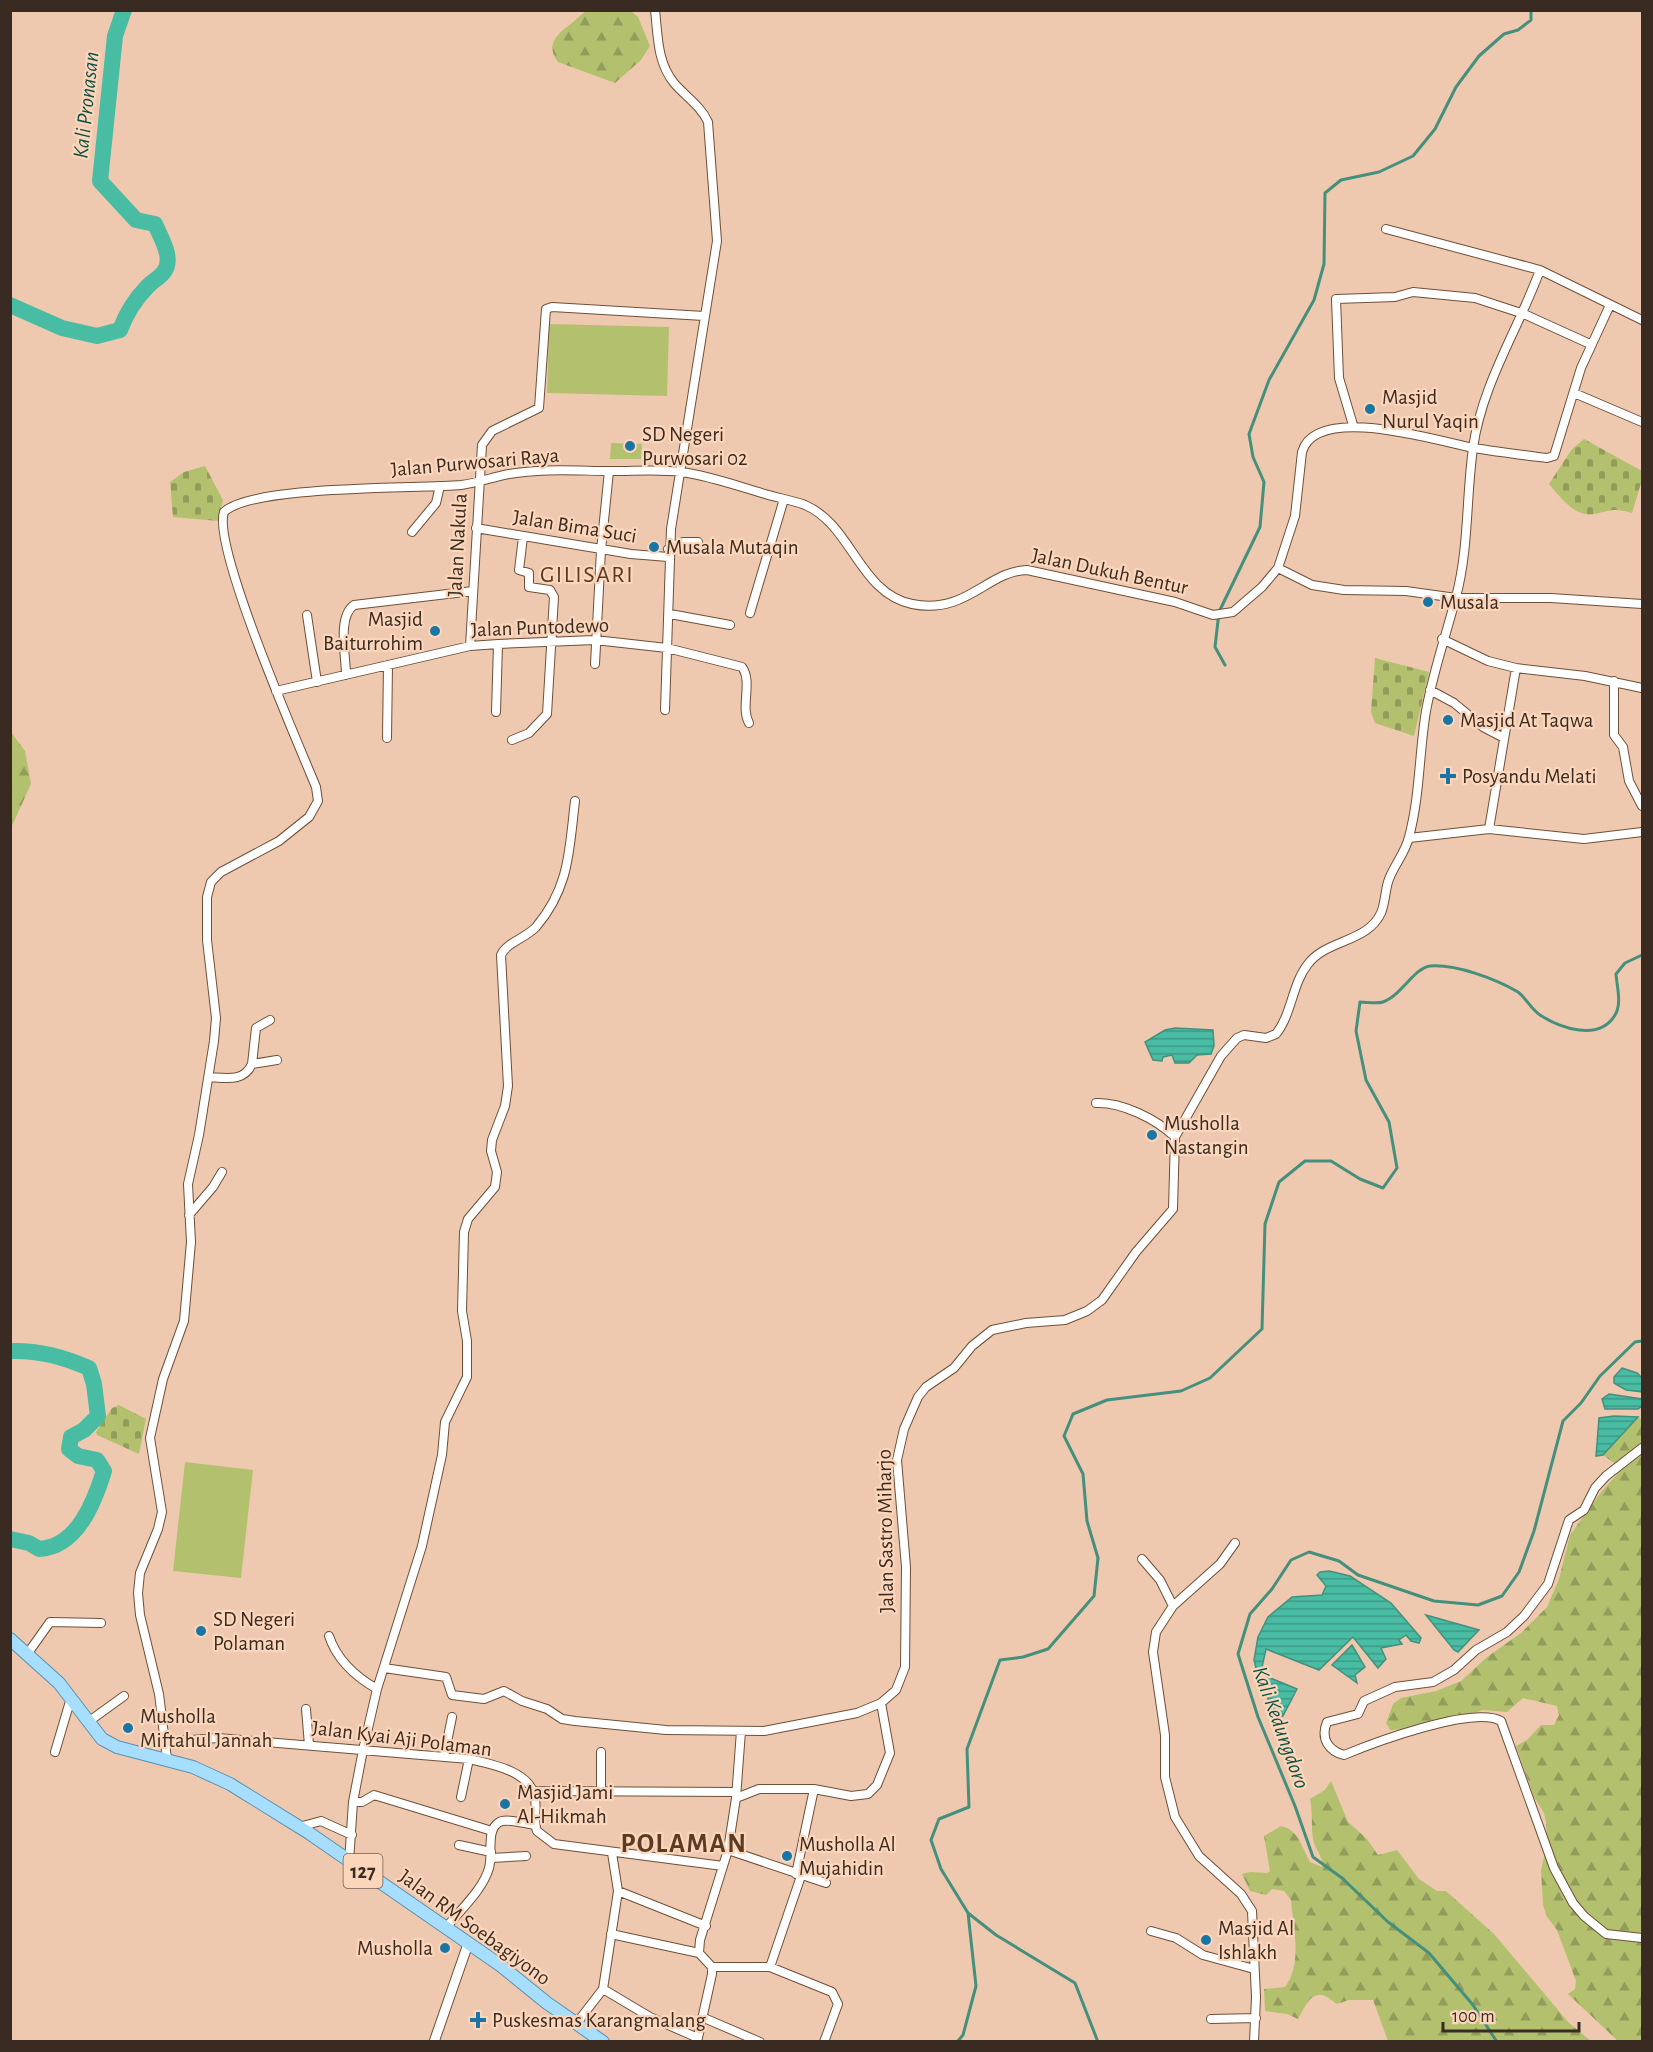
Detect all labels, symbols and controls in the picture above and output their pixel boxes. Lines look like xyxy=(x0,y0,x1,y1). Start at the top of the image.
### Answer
water label: Kali Pronasan xyxy=(69,50,103,160)
place label: Masjid Nurul Yaqin xyxy=(1382,387,1479,432)
marker: Masjid Nurul Yaqin xyxy=(1363,402,1377,416)
place label: SD Negeri Purwosari 02 xyxy=(642,424,748,469)
marker: SD Negeri Purwosari 02 xyxy=(623,439,637,453)
street label: Jalan Purwosari Raya xyxy=(390,445,560,480)
street label: Jalan Nakula xyxy=(444,492,471,597)
street label: Jalan Bima Suci xyxy=(512,506,638,547)
place label: Musala Mutaqin xyxy=(666,537,799,558)
marker: Musala Mutaqin xyxy=(647,540,661,554)
street label: Jalan Dukuh Bentur xyxy=(1030,545,1190,598)
district label: GILISARI xyxy=(540,563,634,587)
place label: Musala xyxy=(1440,592,1500,613)
marker: Musala xyxy=(1421,595,1435,609)
place label: Masjid Baiturrohim xyxy=(323,609,423,654)
street label: Jalan Puntodewo xyxy=(471,615,609,640)
marker: Masjid Baiturrohim xyxy=(428,624,442,638)
place label: Masjid At Taqwa xyxy=(1460,710,1594,731)
marker: Masjid At Taqwa xyxy=(1441,713,1455,727)
place label: Posyandu Melati xyxy=(1462,766,1597,787)
marker: Posyandu Melati xyxy=(1439,767,1457,785)
place label: Musholla Nastangin xyxy=(1164,1113,1249,1158)
marker: Musholla Nastangin xyxy=(1145,1128,1159,1142)
street label: Jalan Sastro Miharjo xyxy=(874,1449,897,1613)
place label: SD Negeri Polaman xyxy=(213,1609,295,1654)
marker: SD Negeri Polaman xyxy=(194,1624,208,1638)
water label: Kali Kedungdoro xyxy=(1249,1663,1313,1791)
place label: Musholla Miftahul Jannah xyxy=(140,1706,273,1751)
street label: Jalan Kyai Aji Polaman xyxy=(311,1717,493,1760)
marker: Musholla Miftahul Jannah xyxy=(121,1721,135,1735)
place label: Masjid Jami Al-Hikmah xyxy=(517,1782,613,1827)
marker: Masjid Jami Al-Hikmah xyxy=(498,1797,512,1811)
district label: POLAMAN xyxy=(620,1830,748,1857)
place label: Musholla Al Mujahidin xyxy=(799,1834,896,1879)
marker: Musholla Al Mujahidin xyxy=(780,1849,794,1863)
road number: 127 xyxy=(344,1854,382,1888)
street label: Jalan RM Soebagiyono xyxy=(395,1866,554,1989)
place label: Masjid Al Ishlakh xyxy=(1218,1918,1294,1963)
marker: Masjid Al Ishlakh xyxy=(1199,1933,1213,1947)
place label: Musholla xyxy=(357,1938,433,1959)
marker: Musholla xyxy=(438,1941,452,1955)
scale bar xyxy=(1443,1995,1580,2033)
text: 100 m xyxy=(1452,2008,1495,2026)
place label: Puskesmas Karangmalang xyxy=(492,2010,706,2031)
marker: Puskesmas Karangmalang xyxy=(469,2011,487,2029)

